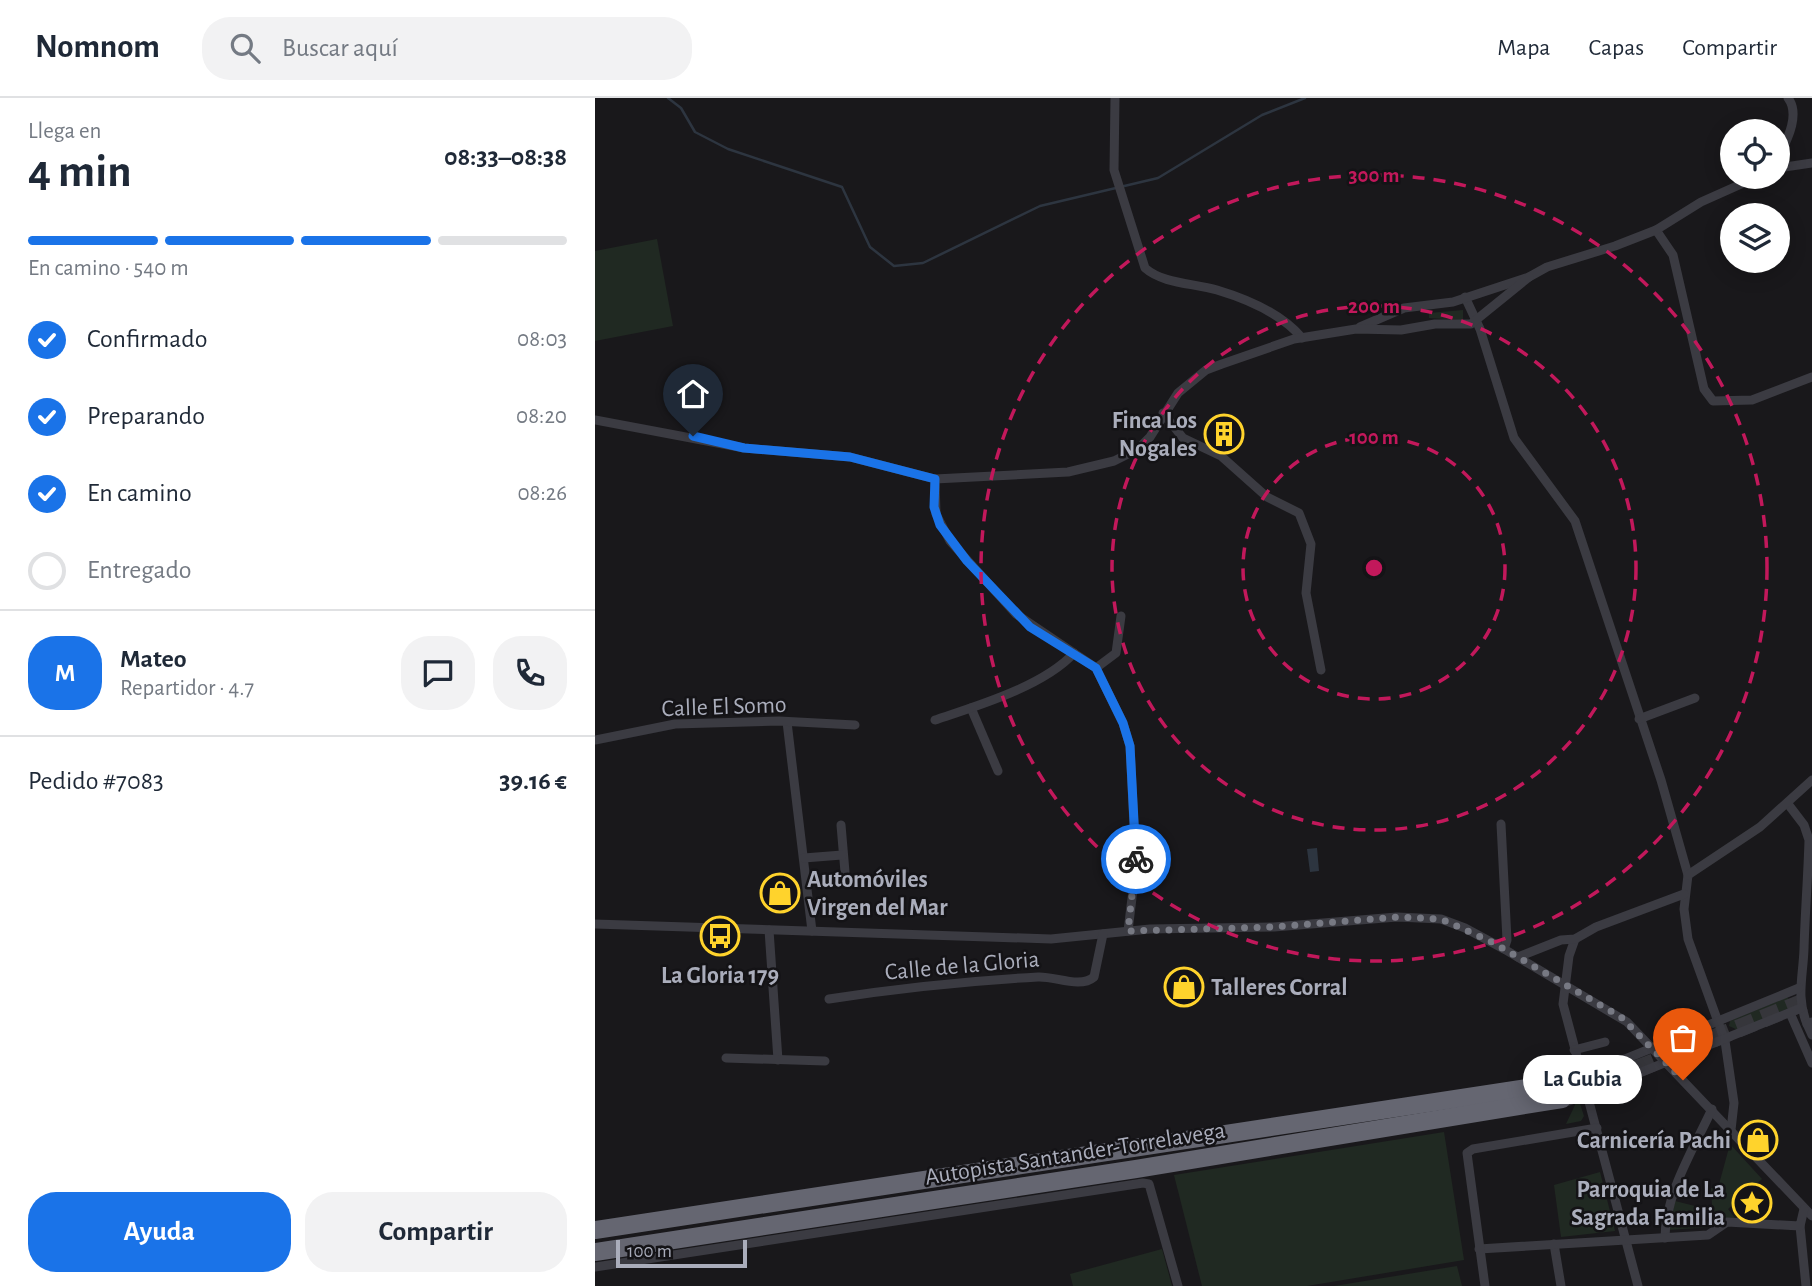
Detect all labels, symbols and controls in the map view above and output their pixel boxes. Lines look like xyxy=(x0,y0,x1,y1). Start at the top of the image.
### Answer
search box xyxy=(202,17,692,80)
icon: search xyxy=(226,29,264,67)
text: Nomnom xyxy=(35,31,160,64)
text: Buscar aquí xyxy=(282,35,398,61)
text: Mapa xyxy=(1497,36,1550,60)
text: Capas xyxy=(1588,36,1644,60)
text: Compartir xyxy=(1682,36,1777,60)
map controls xyxy=(1720,119,1790,273)
button: locate xyxy=(1720,119,1790,189)
text: Llega en xyxy=(28,120,101,143)
text: 08:33–08:38 xyxy=(444,144,567,170)
text: 4 min xyxy=(28,149,132,195)
text: 300 m xyxy=(1348,165,1400,186)
button: layers xyxy=(1720,203,1790,273)
text: En camino · 540 m xyxy=(28,257,189,280)
text: 200 m xyxy=(1348,296,1400,317)
icon: check xyxy=(28,321,66,359)
text: Confirmado xyxy=(87,326,208,352)
text: 08:03 xyxy=(517,328,567,351)
pin xyxy=(663,364,723,436)
icon: home xyxy=(674,375,712,413)
icon: check xyxy=(28,398,66,436)
text: Preparando xyxy=(87,403,205,429)
text: 08:20 xyxy=(516,405,567,428)
place label: Finca Los Nogales xyxy=(1112,409,1197,461)
building icon: Finca Los Nogales xyxy=(1203,413,1245,455)
text: 100 m xyxy=(1349,427,1399,448)
icon: check xyxy=(28,475,66,513)
text: En camino xyxy=(87,480,192,506)
text: 08:26 xyxy=(517,482,567,505)
centre of rings xyxy=(1362,556,1386,580)
text: Entregado xyxy=(87,557,192,583)
button: chat xyxy=(401,636,475,710)
button: phone xyxy=(493,636,567,710)
text: Mateo xyxy=(120,646,187,672)
text: M xyxy=(55,660,75,686)
text: Repartidor · 4.7 xyxy=(120,677,254,700)
street label: Calle El Somo xyxy=(661,693,787,721)
text: Pedido #7083 xyxy=(28,768,164,794)
text: 39.16 € xyxy=(499,768,567,794)
courier xyxy=(1101,824,1171,894)
icon: bike xyxy=(1117,840,1155,878)
place label: Automóviles Virgen del Mar xyxy=(807,868,948,920)
shop icon: Automóviles Virgen del Mar xyxy=(759,872,801,914)
bus stop icon: La Gloria 179 xyxy=(699,915,741,957)
street label: Calle de la Gloria xyxy=(884,947,1040,985)
place label: La Gloria 179 xyxy=(661,964,779,988)
shop icon: Talleres Corral xyxy=(1163,966,1205,1008)
place label: Talleres Corral xyxy=(1211,976,1348,1000)
pin xyxy=(1653,1008,1713,1080)
icon: bag xyxy=(1664,1019,1702,1057)
callout: La Gubia xyxy=(1522,1056,1641,1104)
text: La Gubia xyxy=(1543,1068,1622,1091)
street label: Autopista Santander-Torrelavega xyxy=(923,1118,1227,1190)
shop icon: Carnicería Pachi xyxy=(1737,1119,1779,1161)
place label: Carnicería Pachi xyxy=(1577,1129,1731,1153)
place label: Parroquia de La Sagrada Familia xyxy=(1571,1178,1725,1230)
place icon: Parroquia de La Sagrada Familia xyxy=(1731,1182,1773,1224)
button: Ayuda xyxy=(28,1192,291,1272)
button: Compartir xyxy=(305,1192,567,1272)
scale bar xyxy=(616,1237,747,1269)
text: 100 m xyxy=(627,1242,672,1261)

